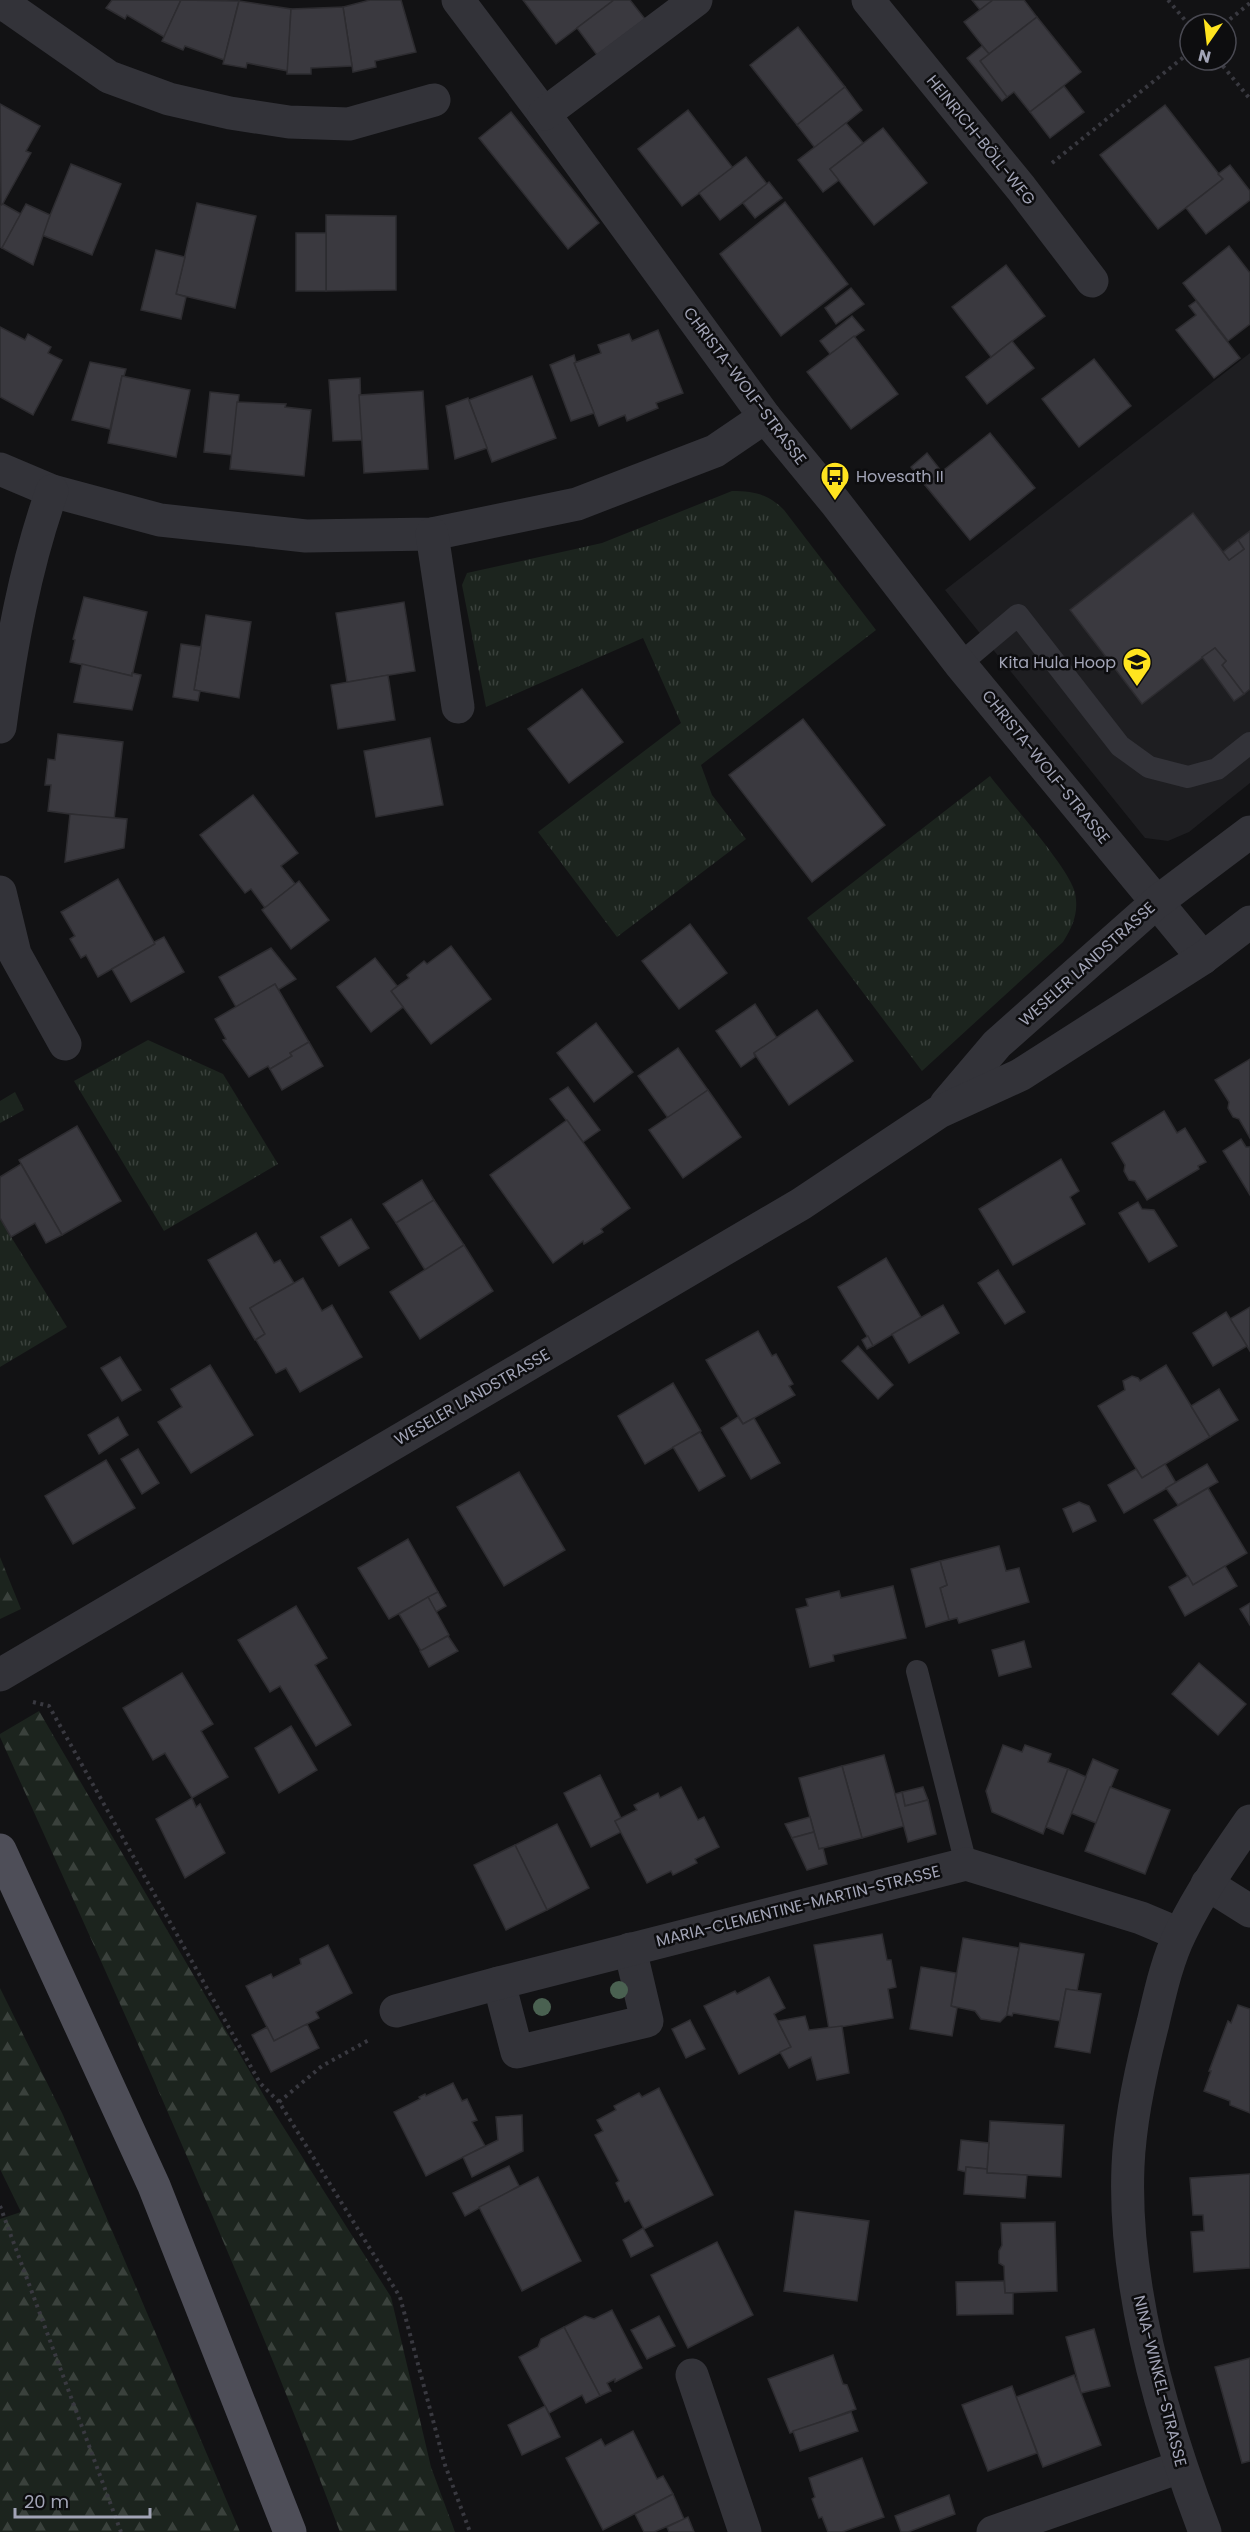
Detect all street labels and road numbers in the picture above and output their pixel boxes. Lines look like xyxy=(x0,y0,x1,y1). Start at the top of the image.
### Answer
street label: HEINRICH-BÖLL-WEG xyxy=(921,70,1041,210)
street label: CHRISTA-WOLF-STRASSE xyxy=(678,302,812,470)
street label: CHRISTA-WOLF-STRASSE xyxy=(977,685,1115,849)
street label: WESELER LANDSTRASSE xyxy=(1014,896,1160,1032)
street label: WESELER LANDSTRASSE xyxy=(390,1343,554,1451)
street label: MARIA-CLEMENTINE-MARTIN-STRASSE xyxy=(654,1860,942,1952)
street label: NINA-WINKEL-STRASSE xyxy=(1128,2293,1192,2469)

